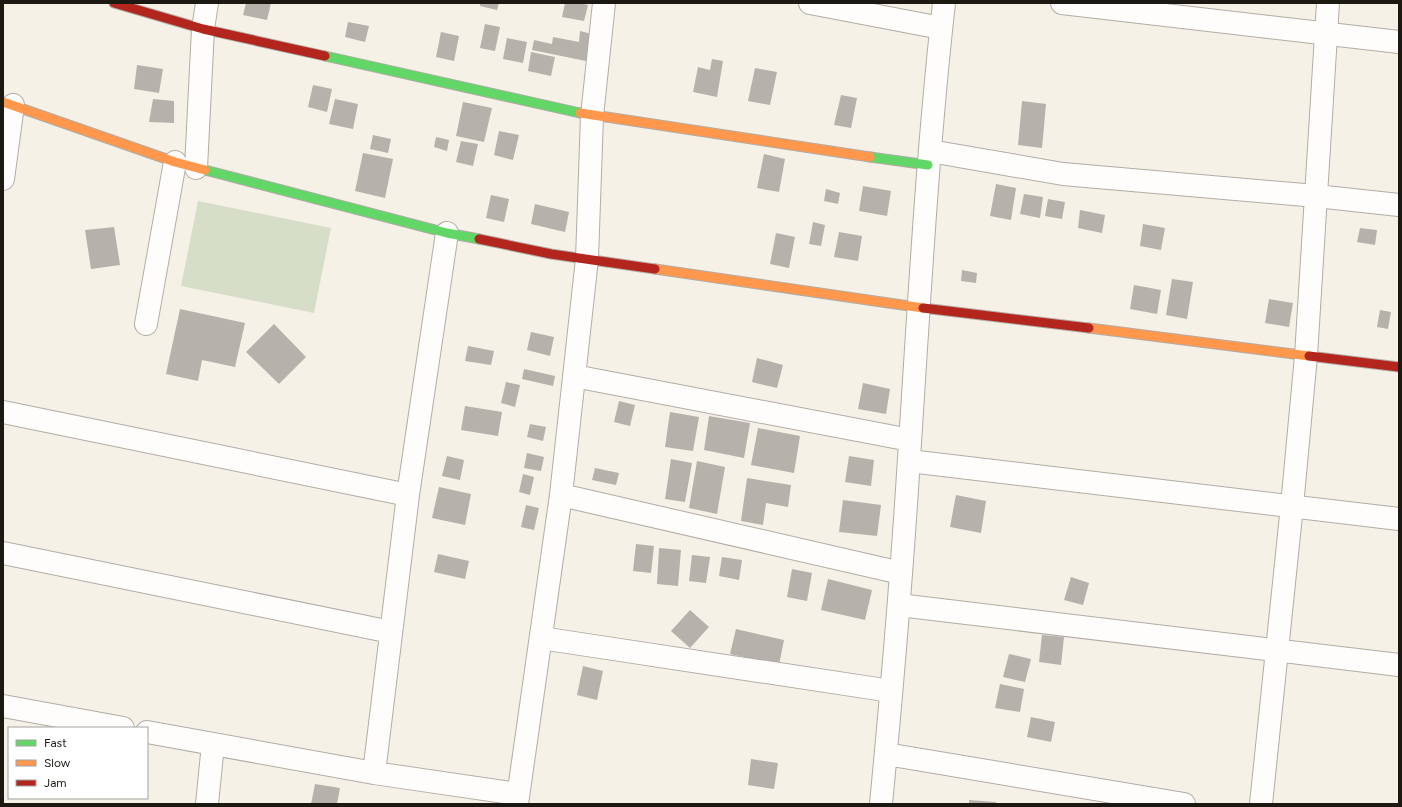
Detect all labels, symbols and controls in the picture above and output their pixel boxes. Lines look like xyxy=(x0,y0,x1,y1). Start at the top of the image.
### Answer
legend xyxy=(8,727,148,799)
text: Fast xyxy=(44,736,67,750)
text: Slow xyxy=(44,756,71,770)
text: Jam xyxy=(44,776,67,790)

